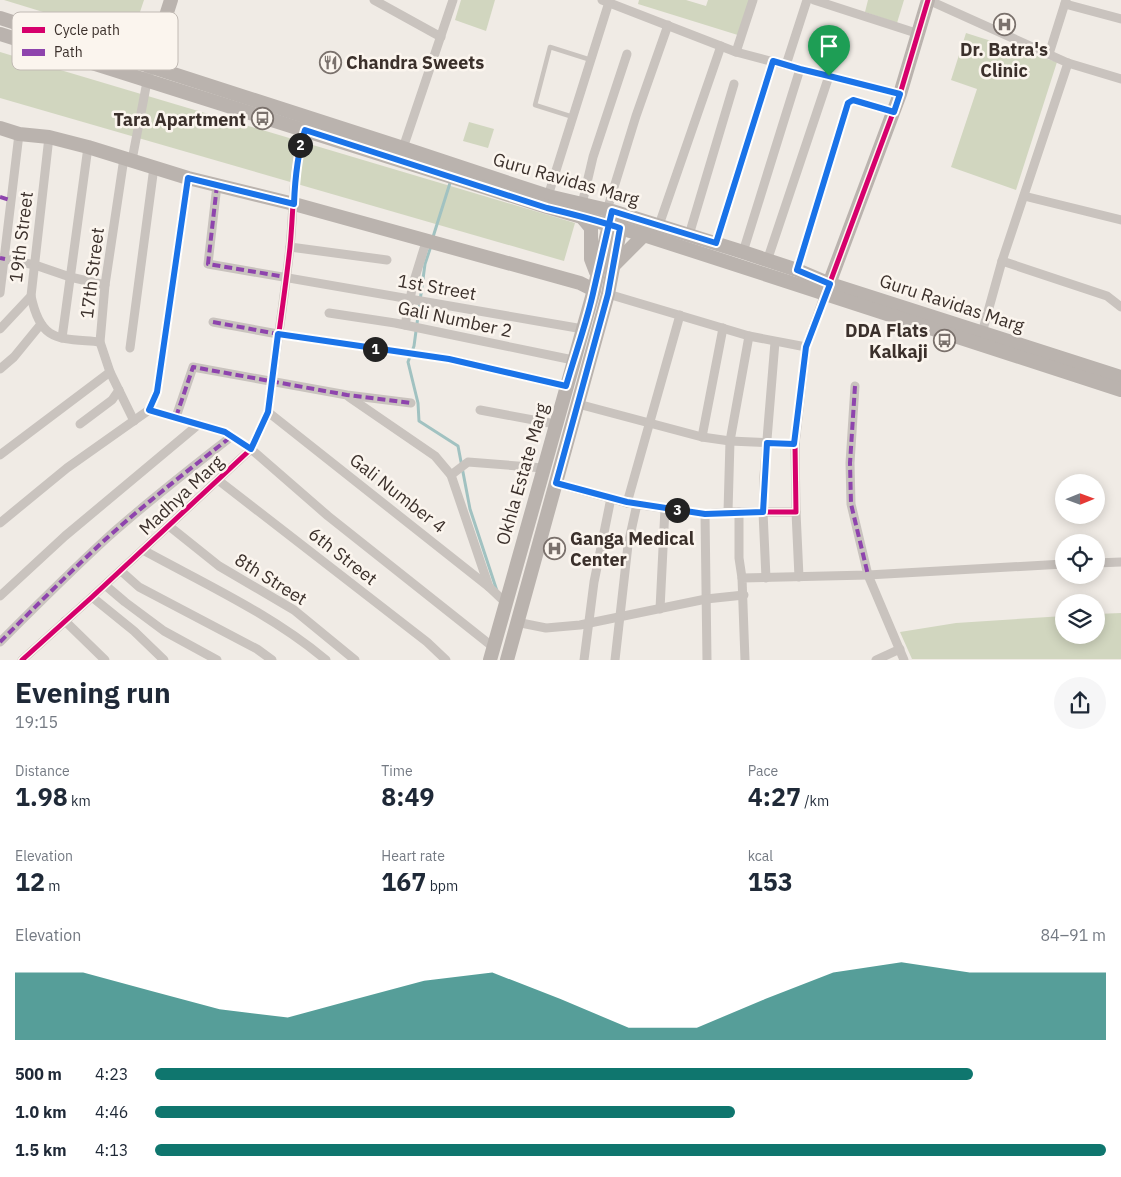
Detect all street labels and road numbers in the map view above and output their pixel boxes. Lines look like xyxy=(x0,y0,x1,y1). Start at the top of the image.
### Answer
street label: Guru Ravidas Marg xyxy=(490,147,642,211)
street label: 19th Street xyxy=(4,190,38,284)
street label: 17th Street xyxy=(75,226,109,320)
street label: 1st Street xyxy=(396,269,478,305)
street label: Guru Ravidas Marg xyxy=(877,269,1028,337)
street label: Gali Number 2 xyxy=(396,296,514,342)
street label: Okhla Estate Marg xyxy=(491,400,553,548)
street label: Gali Number 4 xyxy=(345,448,451,538)
street label: Madhya Marg xyxy=(134,450,228,540)
street label: 6th Street xyxy=(304,522,382,590)
street label: 8th Street xyxy=(231,548,311,610)

